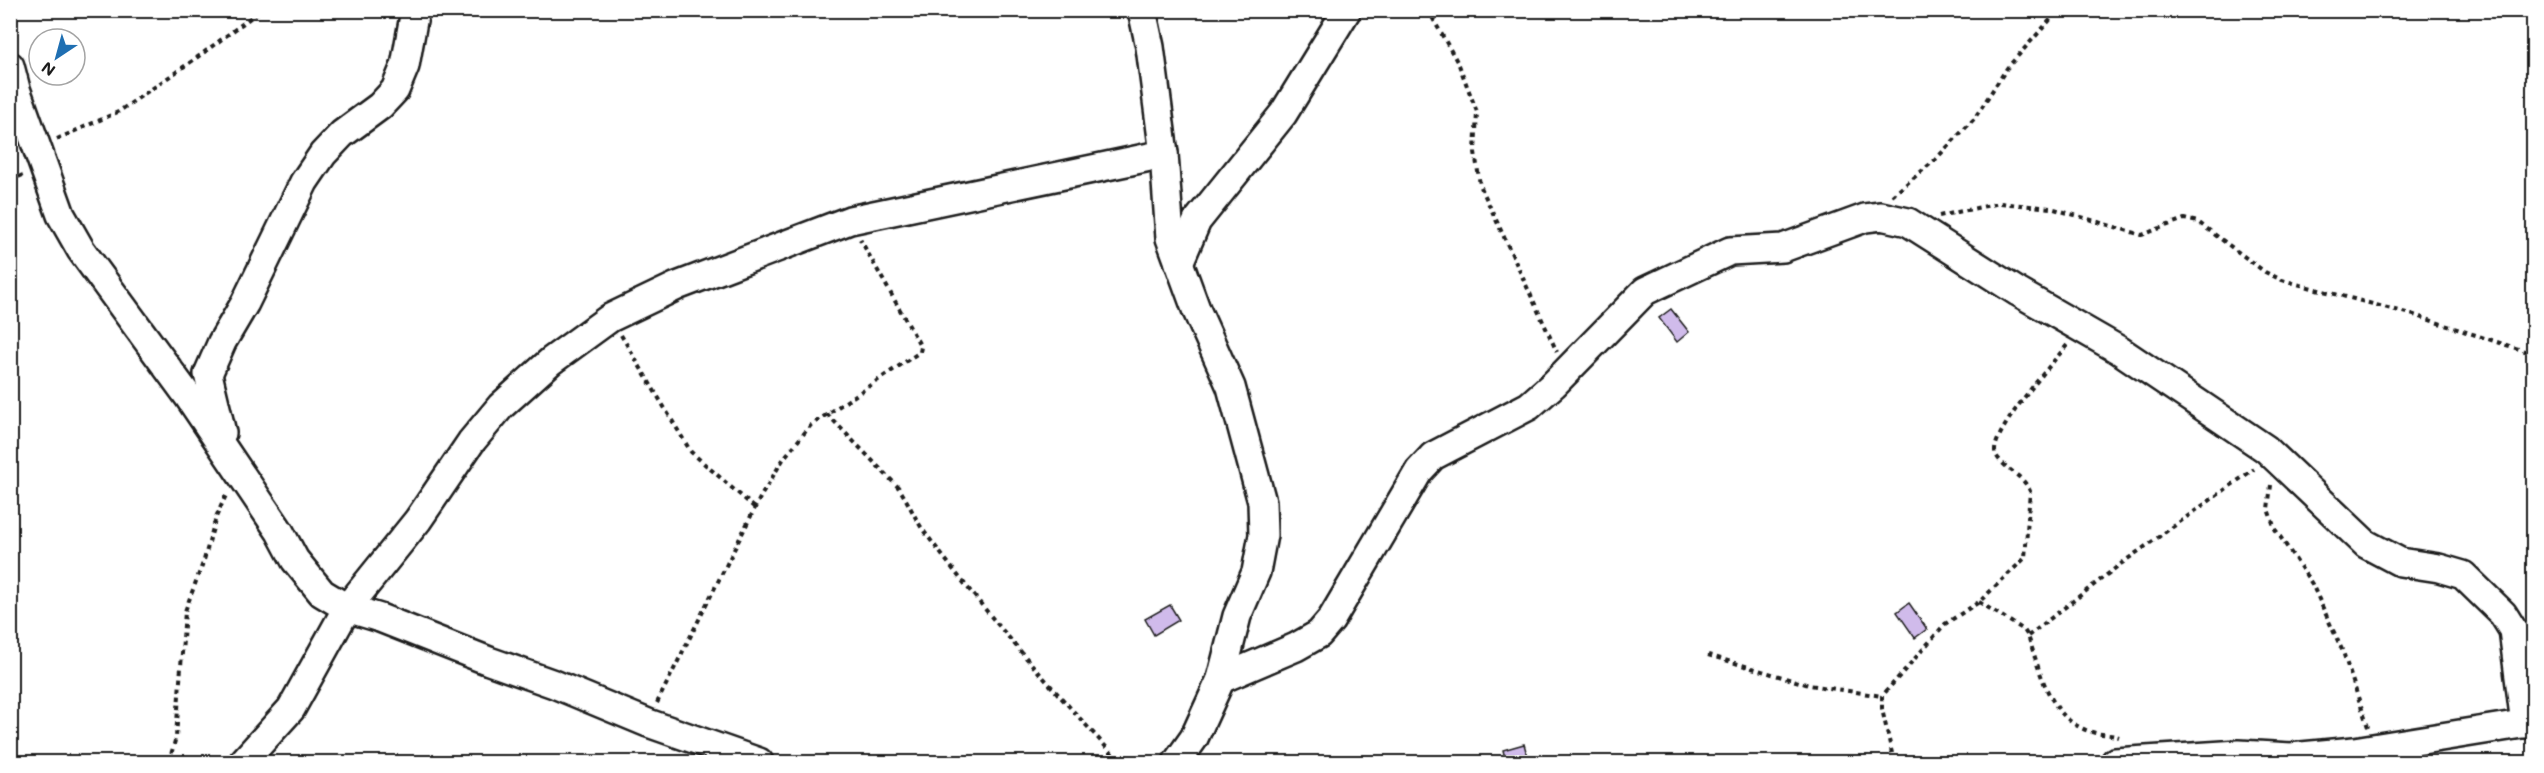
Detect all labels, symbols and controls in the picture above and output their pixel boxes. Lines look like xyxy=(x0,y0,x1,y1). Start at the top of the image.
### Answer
north arrow xyxy=(27,27,87,87)
text: N xyxy=(37,57,59,82)

